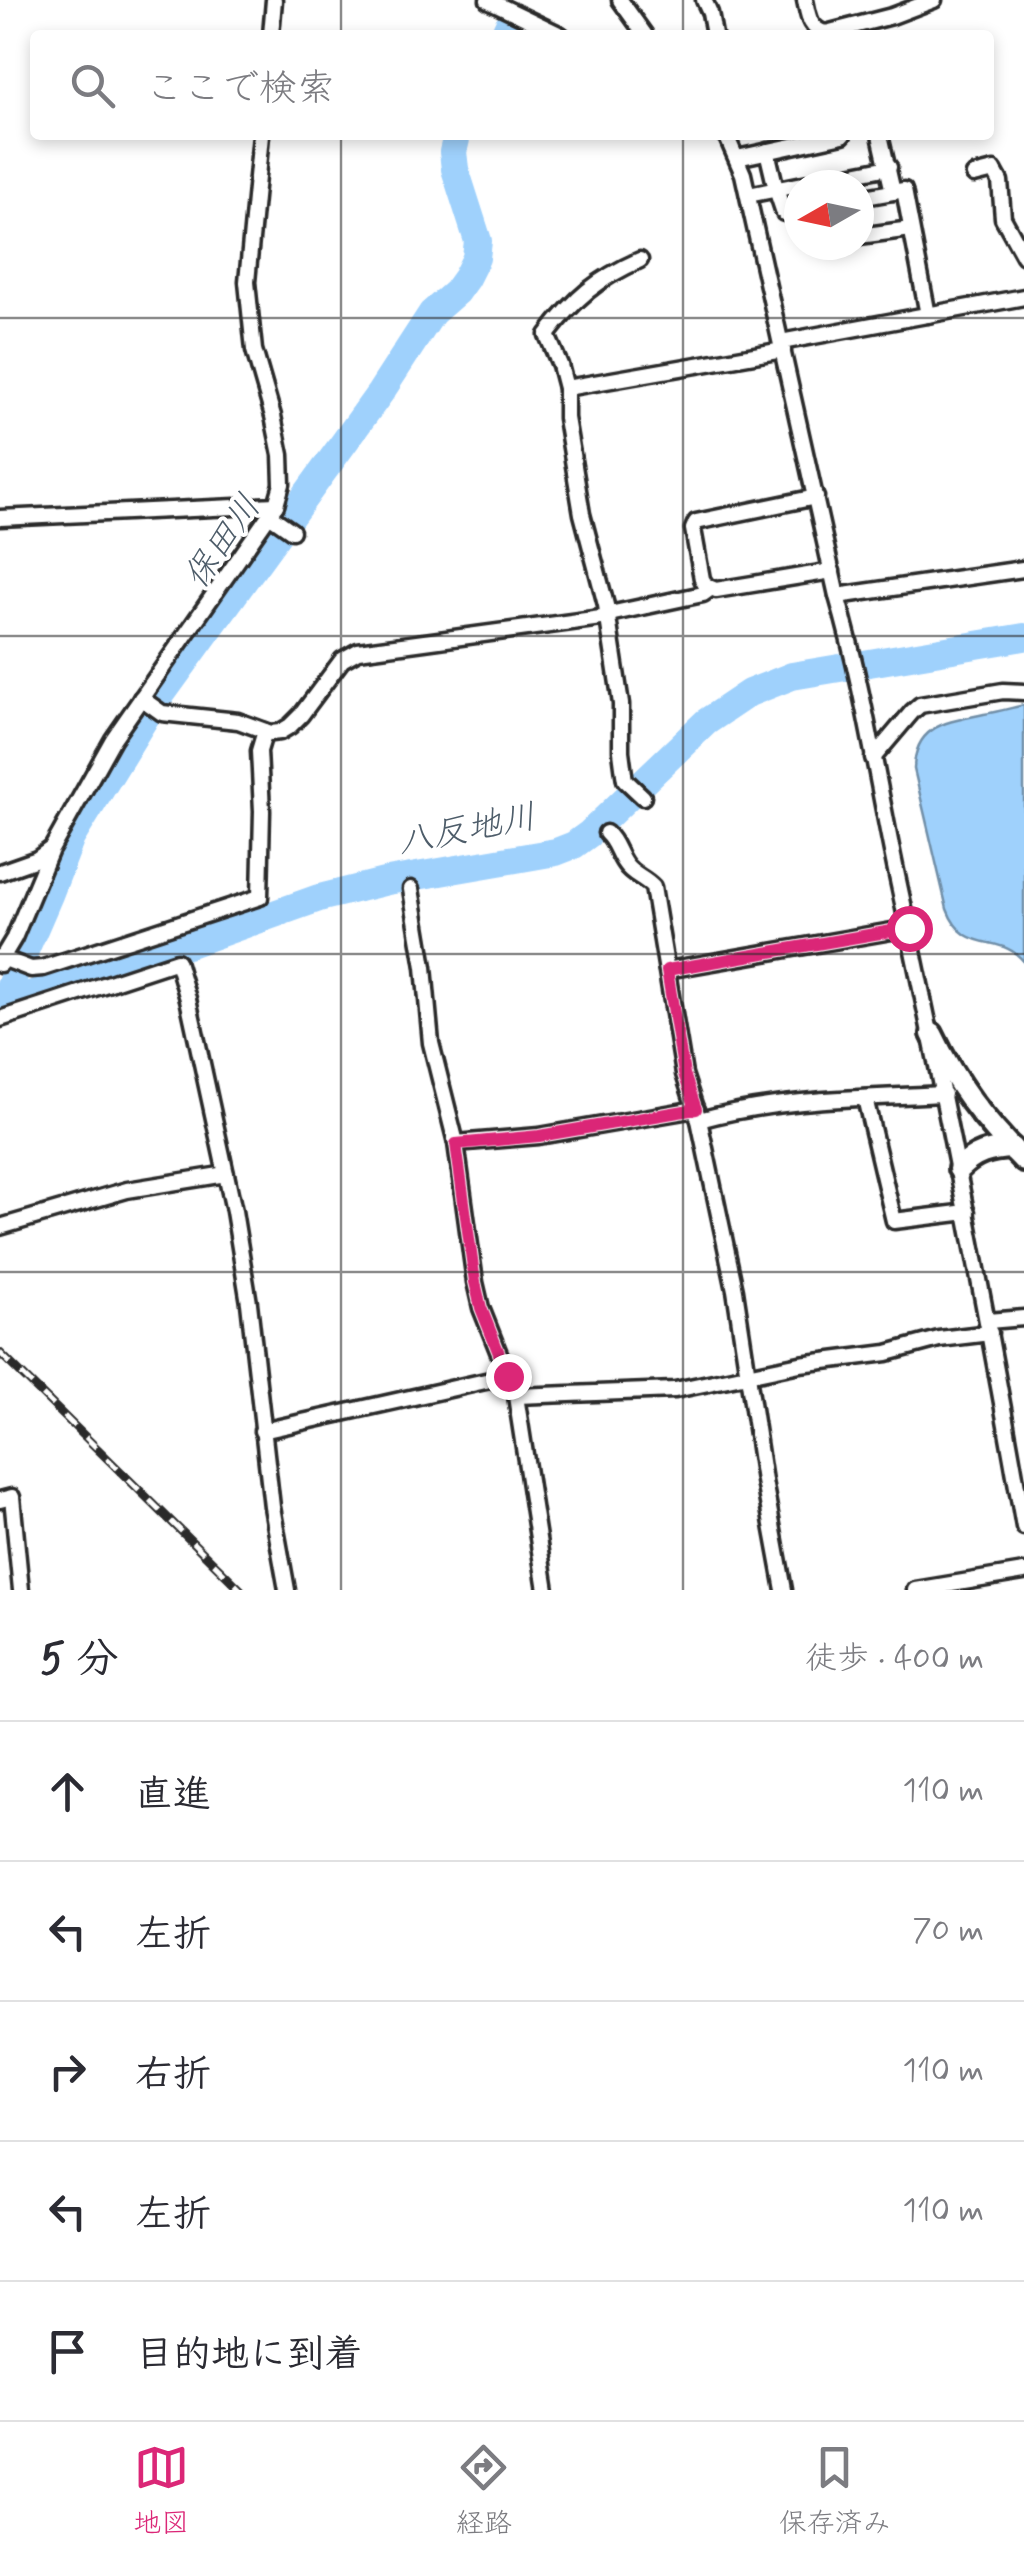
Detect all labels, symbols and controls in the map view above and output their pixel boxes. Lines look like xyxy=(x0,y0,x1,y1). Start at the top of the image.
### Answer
search box xyxy=(30,30,994,140)
icon: search xyxy=(65,58,120,113)
text: ここで検索 xyxy=(145,65,335,114)
north arrow xyxy=(784,170,874,260)
water label: 保田川 xyxy=(174,486,272,598)
water label: 八反地川 xyxy=(394,794,540,866)
route start xyxy=(887,906,933,952)
route end xyxy=(486,1354,532,1400)
text: 5 分 xyxy=(40,1633,119,1688)
text: 徒歩 · 400 m xyxy=(805,1638,984,1680)
icon: ahead xyxy=(40,1764,95,1819)
text: 110 m xyxy=(903,1770,984,1812)
text: 直進 xyxy=(135,1771,211,1820)
icon: left xyxy=(40,1904,95,1959)
text: 70 m xyxy=(912,1910,984,1952)
text: 左折 xyxy=(135,1911,211,1960)
icon: right xyxy=(40,2044,95,2099)
text: 110 m xyxy=(903,2050,984,2092)
text: 右折 xyxy=(135,2051,211,2100)
icon: left xyxy=(40,2184,95,2239)
text: 110 m xyxy=(903,2190,984,2232)
text: 左折 xyxy=(135,2191,211,2240)
icon: arrive xyxy=(40,2324,95,2379)
text: 目的地に到着 xyxy=(135,2331,363,2380)
tab: 地図 xyxy=(133,2440,189,2543)
tab: 経路 xyxy=(456,2440,512,2543)
tab: 保存済み xyxy=(779,2440,891,2543)

